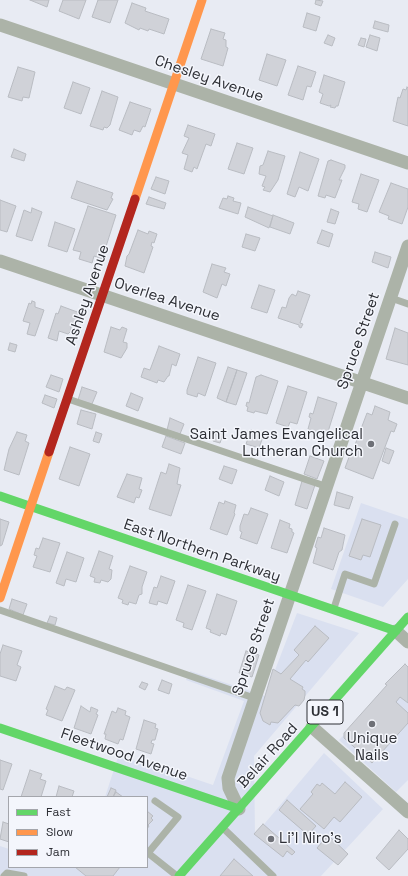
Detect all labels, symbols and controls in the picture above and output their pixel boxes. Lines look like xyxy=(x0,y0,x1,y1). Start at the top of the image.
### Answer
street label: Chesley Avenue xyxy=(152,52,266,106)
street label: Ashley Avenue xyxy=(62,242,114,348)
street label: Overlea Avenue xyxy=(112,274,222,326)
street label: Spruce Street xyxy=(334,290,384,392)
place label: Saint James Evangelical Lutheran Church xyxy=(190,426,363,461)
marker: Saint James Evangelical Lutheran Church xyxy=(366,439,376,449)
street label: East Northern Parkway xyxy=(121,516,283,586)
street label: Spruce Street xyxy=(229,596,279,698)
road number: US 1 xyxy=(307,700,343,724)
marker: Unique Nails xyxy=(367,719,377,729)
street label: Belair Road xyxy=(234,720,302,792)
street label: Fleetwood Avenue xyxy=(58,725,190,785)
place label: Unique Nails xyxy=(347,730,397,765)
legend xyxy=(8,796,148,868)
text: Fast xyxy=(46,804,71,820)
text: Slow xyxy=(46,824,73,840)
place label: Li’l Niro’s xyxy=(279,830,342,848)
marker: Li’l Niro’s xyxy=(266,834,276,844)
text: Jam xyxy=(46,844,70,860)

